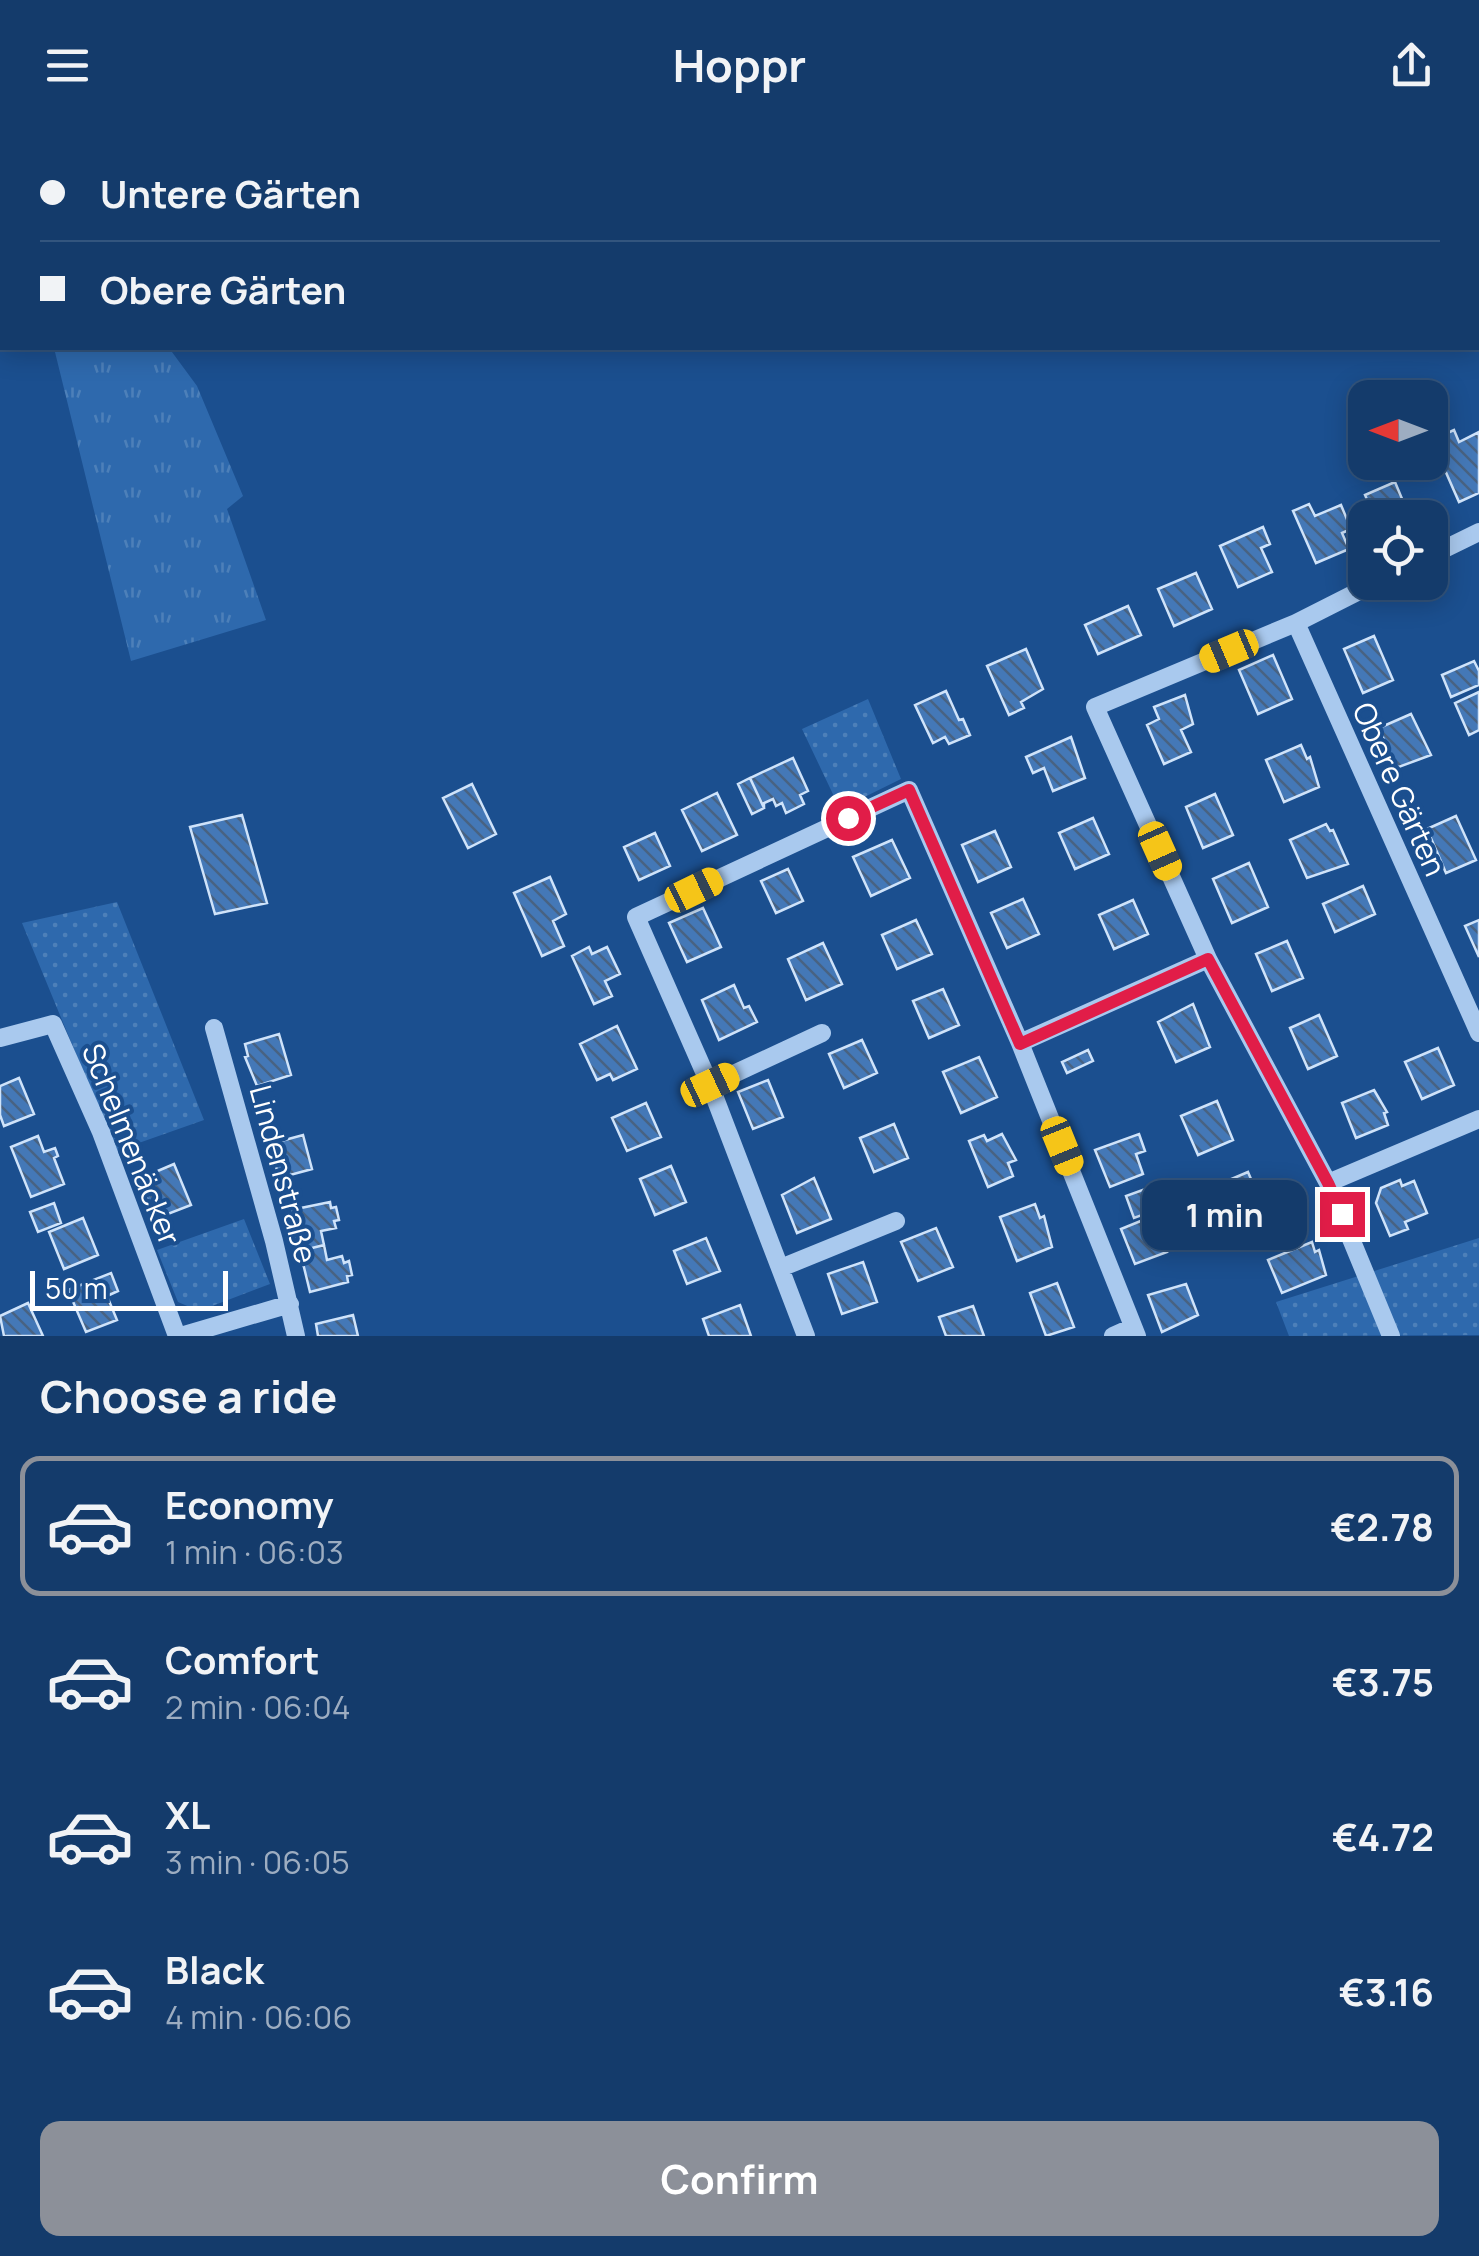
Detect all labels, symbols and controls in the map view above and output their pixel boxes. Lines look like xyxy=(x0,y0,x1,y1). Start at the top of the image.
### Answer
text: Hoppr xyxy=(673,34,806,96)
icon: menu xyxy=(40,38,95,93)
icon: share xyxy=(1384,38,1439,93)
text: Untere Gärten xyxy=(100,167,361,219)
text: Obere Gärten xyxy=(100,263,346,315)
north arrow xyxy=(1348,380,1448,480)
map controls xyxy=(1348,380,1448,600)
button: locate xyxy=(1348,500,1448,600)
car xyxy=(1196,625,1262,677)
street label: Obere Gärten xyxy=(1343,696,1457,882)
route start xyxy=(826,796,871,841)
car xyxy=(1134,817,1186,885)
car xyxy=(660,863,728,917)
street label: Schelmenäcker xyxy=(73,1037,191,1251)
car xyxy=(676,1059,744,1111)
street label: Lindenstraße xyxy=(241,1080,327,1268)
car xyxy=(1037,1113,1087,1179)
callout: 1 min xyxy=(1142,1179,1307,1249)
route end xyxy=(1320,1192,1365,1237)
text: 1 min xyxy=(1185,1193,1264,1237)
scale bar xyxy=(30,1266,228,1310)
text: 50 m xyxy=(45,1269,108,1307)
text: Choose a ride xyxy=(40,1365,337,1427)
text: Economy xyxy=(165,1478,334,1530)
icon: car xyxy=(45,1481,135,1571)
text: €2.78 xyxy=(1330,1500,1434,1552)
text: 1 min · 06:03 xyxy=(165,1530,344,1574)
text: Comfort xyxy=(165,1633,319,1685)
icon: car xyxy=(45,1636,135,1726)
text: €3.75 xyxy=(1332,1655,1434,1707)
text: 2 min · 06:04 xyxy=(165,1685,351,1729)
text: XL xyxy=(165,1788,210,1840)
icon: car xyxy=(45,1791,135,1881)
text: €4.72 xyxy=(1332,1810,1434,1862)
text: 3 min · 06:05 xyxy=(165,1840,350,1884)
text: Black xyxy=(165,1943,264,1995)
icon: car xyxy=(45,1946,135,2036)
text: €3.16 xyxy=(1339,1965,1434,2017)
text: 4 min · 06:06 xyxy=(165,1995,352,2039)
button: Confirm xyxy=(40,2121,1439,2236)

